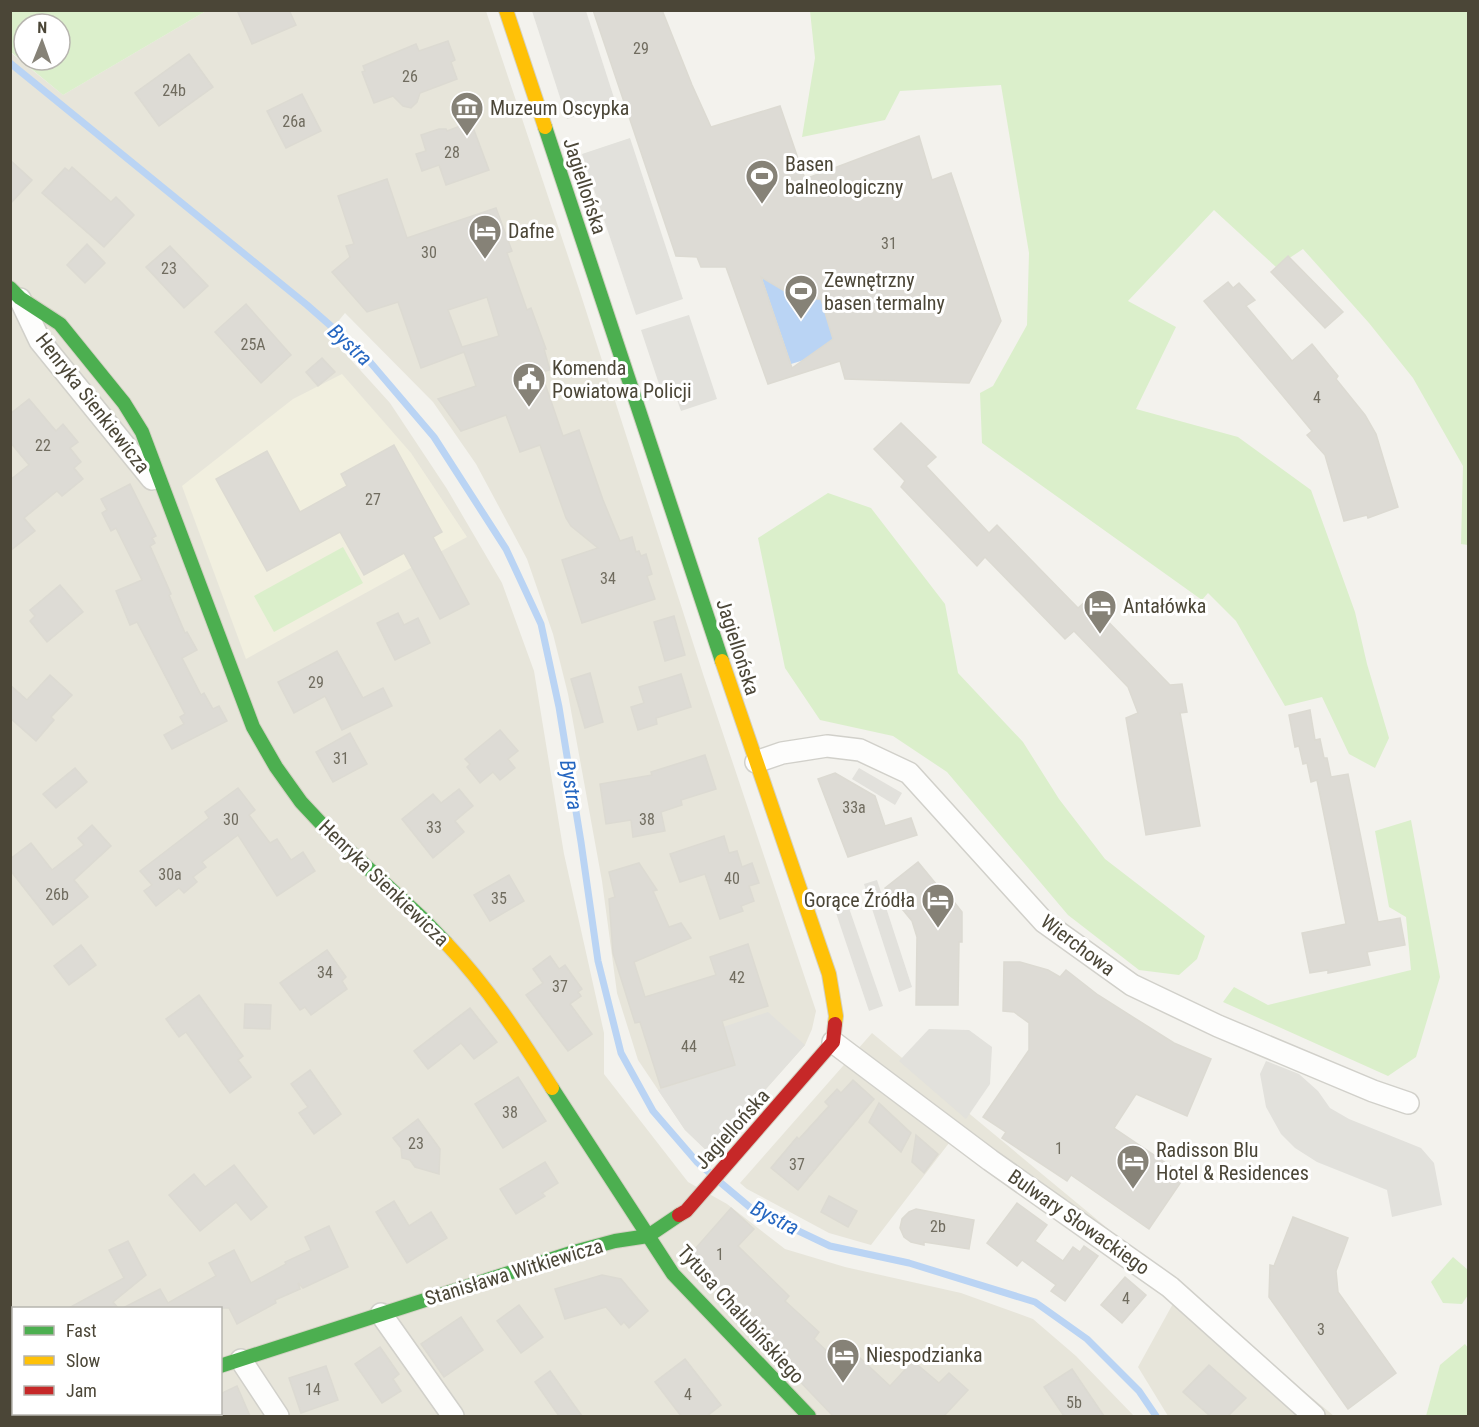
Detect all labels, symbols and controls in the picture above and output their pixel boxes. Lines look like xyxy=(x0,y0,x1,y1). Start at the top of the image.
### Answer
north arrow xyxy=(12,12,72,72)
text: N xyxy=(37,18,47,37)
house number: 29 xyxy=(633,39,649,58)
house number: 26 xyxy=(402,67,418,86)
house number: 24b xyxy=(162,81,186,100)
museum icon: Muzeum Oscypka xyxy=(449,90,485,137)
place label: Muzeum Oscypka xyxy=(490,96,629,120)
house number: 26a xyxy=(282,112,306,131)
street label: Jagiellońska xyxy=(558,135,612,237)
house number: 28 xyxy=(444,143,460,162)
place label: Basen balneologiczny xyxy=(785,152,903,199)
sports icon: Basen balneologiczny xyxy=(744,158,780,205)
hotel icon: Dafne xyxy=(467,213,503,260)
place label: Dafne xyxy=(508,219,554,243)
house number: 31 xyxy=(881,234,897,253)
house number: 30 xyxy=(421,243,437,262)
house number: 23 xyxy=(161,259,177,278)
place label: Zewnętrzny basen termalny xyxy=(824,268,945,315)
sports icon: Zewnętrzny basen termalny xyxy=(783,273,819,320)
water label: Bystra xyxy=(323,319,377,371)
street label: Henryka Sienkiewicza xyxy=(31,328,155,478)
house number: 25A xyxy=(240,335,266,354)
place label: Komenda Powiatowa Policji xyxy=(552,356,692,403)
public building icon: Komenda Powiatowa Policji xyxy=(511,361,547,408)
house number: 4 xyxy=(1313,388,1321,407)
house number: 22 xyxy=(35,436,51,455)
house number: 27 xyxy=(365,490,381,509)
house number: 34 xyxy=(600,569,616,588)
hotel icon: Antałówka xyxy=(1082,588,1118,635)
place label: Antałówka xyxy=(1123,594,1206,618)
street label: Jagiellońska xyxy=(711,596,765,698)
house number: 29 xyxy=(308,673,324,692)
house number: 31 xyxy=(333,749,349,768)
water label: Bystra xyxy=(555,758,587,812)
house number: 33a xyxy=(842,798,866,817)
house number: 30 xyxy=(223,810,239,829)
house number: 38 xyxy=(639,810,655,829)
street label: Henryka Sienkiewicza xyxy=(314,815,454,951)
house number: 33 xyxy=(426,818,442,837)
house number: 30a xyxy=(158,865,182,884)
house number: 40 xyxy=(724,869,740,888)
hotel icon: Gorące Źródła xyxy=(920,882,956,929)
house number: 26b xyxy=(45,885,69,904)
place label: Gorące Źródła xyxy=(804,888,915,912)
house number: 35 xyxy=(491,889,507,908)
street label: Wierchowa xyxy=(1036,909,1120,981)
house number: 34 xyxy=(317,963,333,982)
house number: 42 xyxy=(729,968,745,987)
house number: 37 xyxy=(552,977,568,996)
house number: 44 xyxy=(681,1037,697,1056)
street label: Jagiellońska xyxy=(690,1084,774,1174)
house number: 38 xyxy=(502,1103,518,1122)
house number: 23 xyxy=(408,1134,424,1153)
place label: Radisson Blu Hotel & Residences xyxy=(1156,1138,1309,1185)
house number: 1 xyxy=(1055,1139,1063,1158)
hotel icon: Radisson Blu Hotel & Residences xyxy=(1115,1143,1151,1190)
house number: 37 xyxy=(789,1155,805,1174)
street label: Bulwary Słowackiego xyxy=(1004,1164,1154,1280)
water label: Bystra xyxy=(747,1196,803,1240)
house number: 2b xyxy=(930,1217,946,1236)
street label: Stanisława Witkiewicza xyxy=(422,1233,606,1311)
street label: Tytusa Chałubińskiego xyxy=(672,1240,810,1388)
house number: 1 xyxy=(716,1245,724,1264)
house number: 4 xyxy=(1122,1289,1130,1308)
legend xyxy=(12,1307,222,1415)
text: Fast xyxy=(66,1320,97,1341)
house number: 3 xyxy=(1317,1320,1325,1339)
hotel icon: Niespodzianka xyxy=(825,1337,861,1384)
place label: Niespodzianka xyxy=(866,1343,983,1367)
text: Slow xyxy=(66,1350,101,1371)
text: Jam xyxy=(66,1380,97,1401)
house number: 14 xyxy=(305,1380,321,1399)
house number: 4 xyxy=(684,1385,692,1404)
house number: 5b xyxy=(1066,1393,1082,1412)

